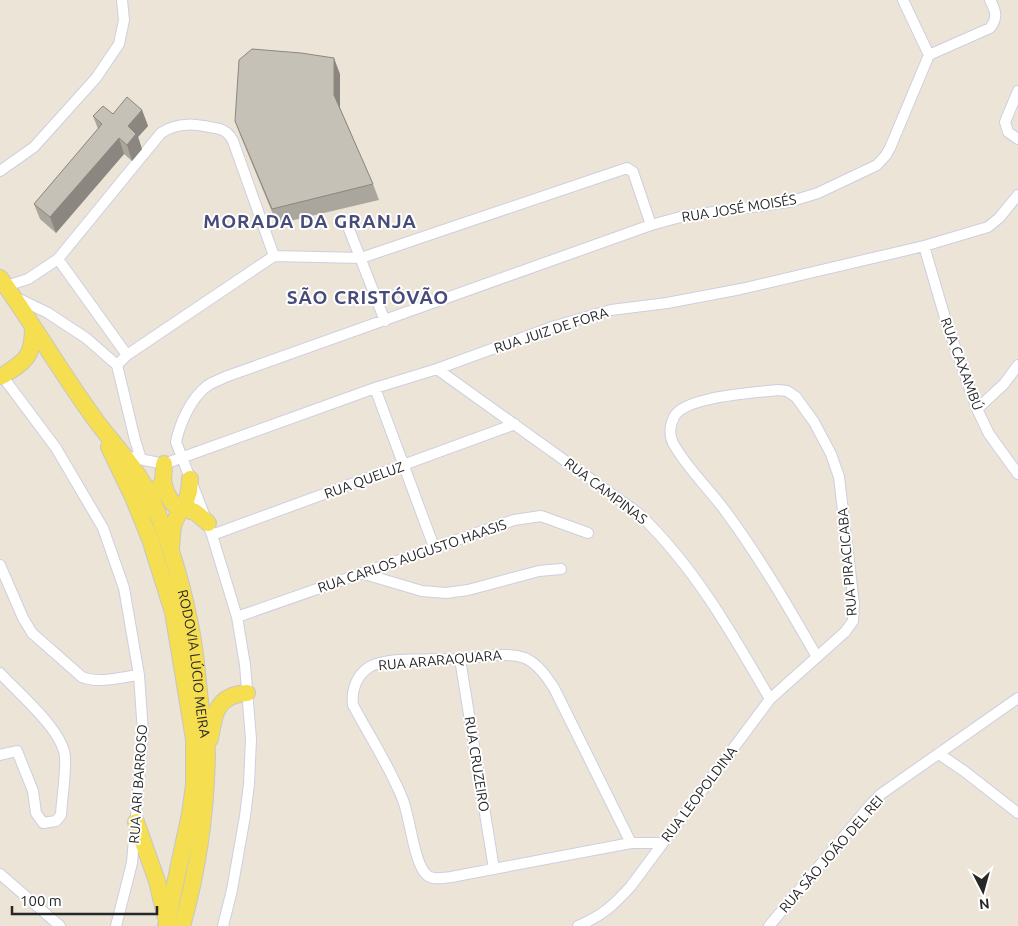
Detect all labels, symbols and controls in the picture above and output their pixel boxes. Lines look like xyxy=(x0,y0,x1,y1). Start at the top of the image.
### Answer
street label: RUA JOSÉ MOISÉS xyxy=(680,190,797,225)
district label: MORADA DA GRANJA xyxy=(203,210,417,232)
district label: SÃO CRISTÓVÃO xyxy=(287,286,449,308)
street label: RUA JUIZ DE FORA xyxy=(492,304,610,356)
street label: RUA CAXAMBÚ xyxy=(938,315,987,413)
street label: RUA CAMPINAS xyxy=(562,455,650,527)
street label: RUA QUELUZ xyxy=(322,458,406,502)
street label: RUA PIRACICABA xyxy=(834,507,860,617)
street label: RUA CARLOS AUGUSTO HAASIS xyxy=(315,516,509,596)
street label: RODOVIA LÚCIO MEIRA xyxy=(174,588,213,739)
street label: RUA ARARAQUARA xyxy=(378,647,502,673)
street label: RUA CRUZEIRO xyxy=(462,715,492,813)
street label: RUA ARI BARROSO xyxy=(126,724,150,844)
street label: RUA LEOPOLDINA xyxy=(658,743,740,845)
street label: RUA SÃO JOÃO DEL REI xyxy=(775,792,886,916)
north arrow xyxy=(958,866,1008,916)
scale bar xyxy=(12,884,158,916)
text: 100 m xyxy=(20,892,62,909)
text: N xyxy=(978,895,990,912)

